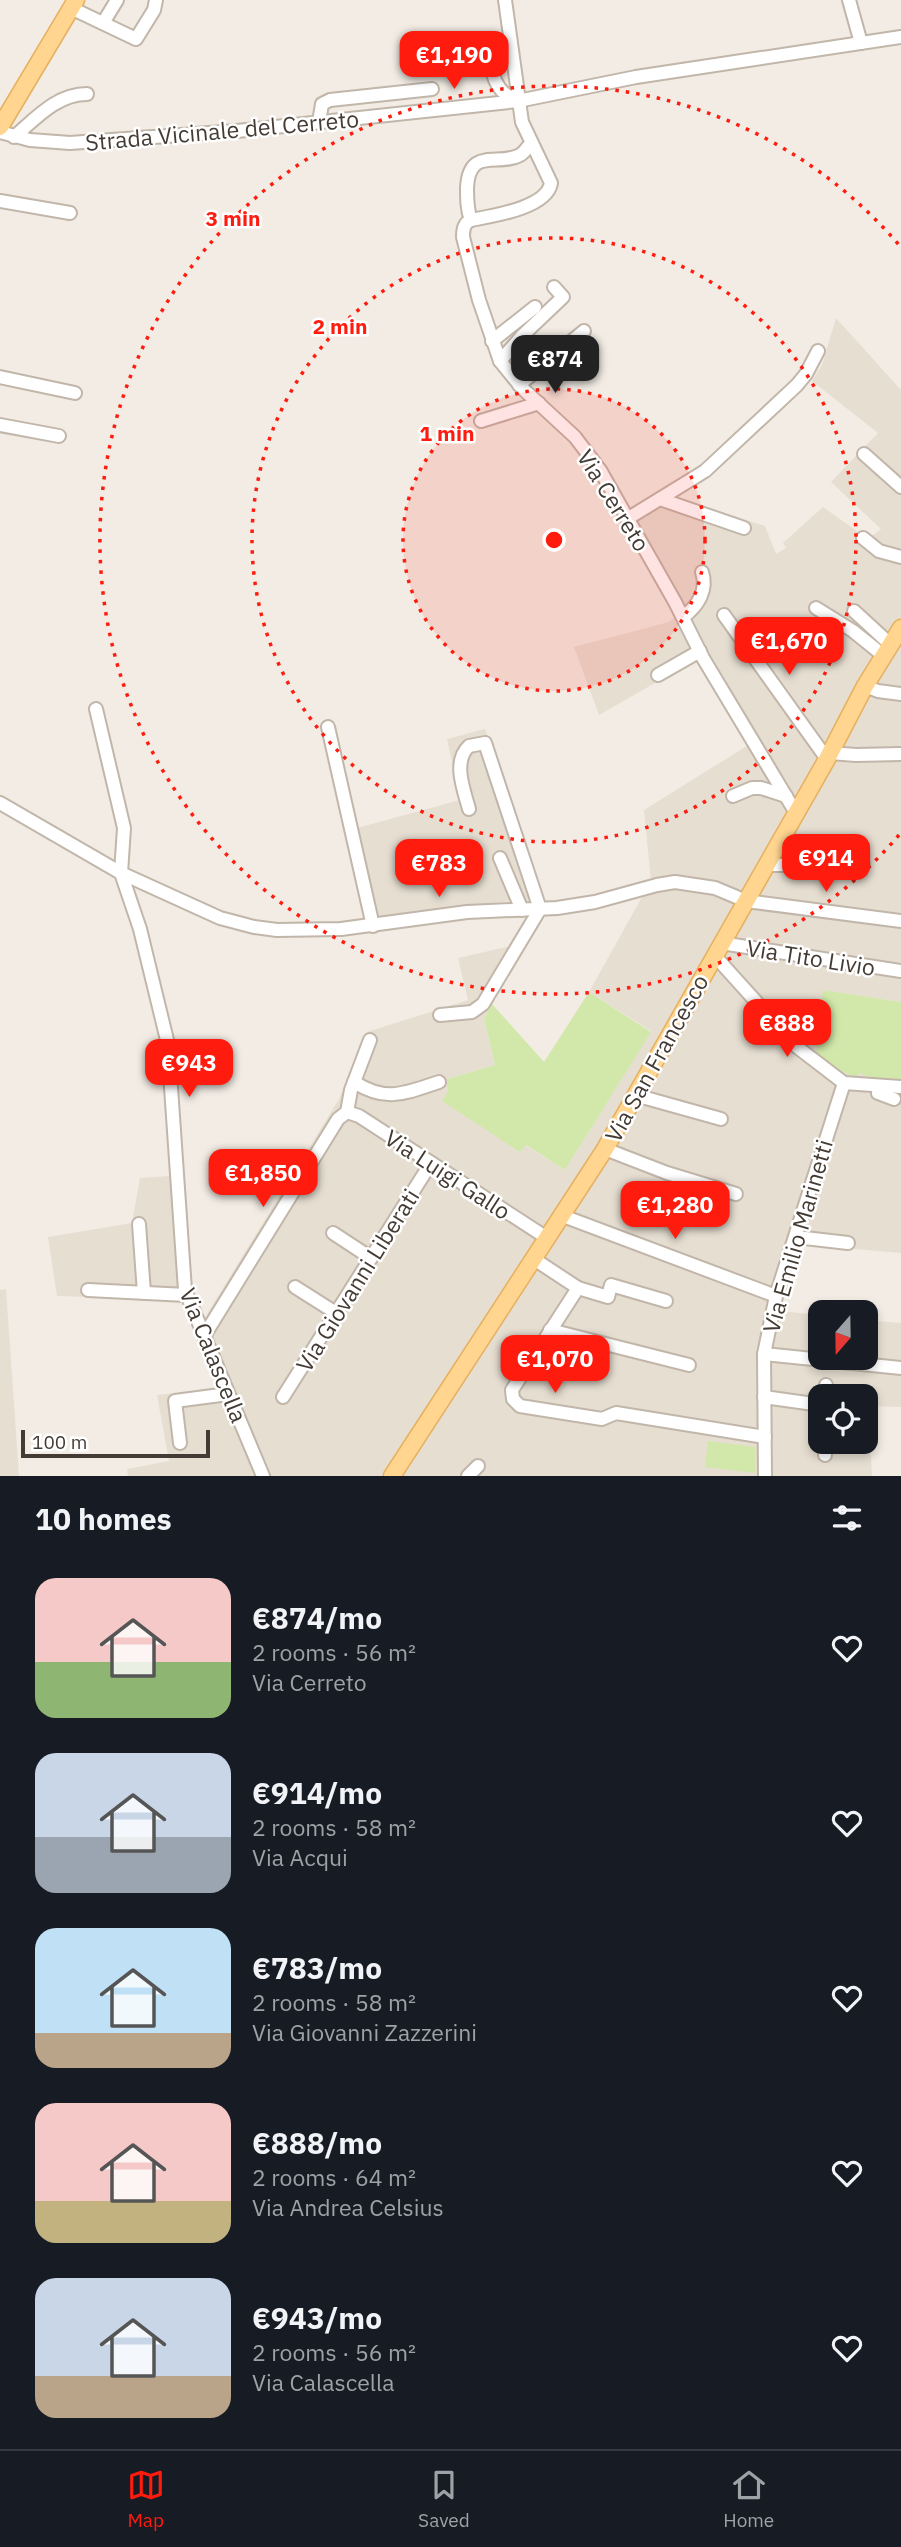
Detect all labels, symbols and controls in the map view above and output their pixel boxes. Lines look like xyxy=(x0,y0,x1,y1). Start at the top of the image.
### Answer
pin: €1,190 xyxy=(397,32,511,91)
text: €1,190 xyxy=(416,39,492,69)
street label: Strada Vicinale del Cerreto xyxy=(84,103,360,157)
text: 3 min xyxy=(206,204,260,232)
text: 2 min xyxy=(313,312,367,340)
pin: €874 xyxy=(514,336,596,395)
text: €874 xyxy=(527,343,583,373)
text: 1 min xyxy=(420,419,474,447)
street label: Via Cerreto xyxy=(571,443,657,557)
centre of rings xyxy=(542,528,566,552)
pin: €1,670 xyxy=(732,618,846,677)
text: €1,670 xyxy=(751,625,827,655)
pin: €914 xyxy=(785,834,867,894)
pin: €783 xyxy=(398,839,480,899)
text: €914 xyxy=(798,842,854,872)
text: €783 xyxy=(411,847,467,877)
street label: Via Tito Livio xyxy=(745,932,877,982)
street label: Via San Francesco xyxy=(597,969,715,1147)
pin: €888 xyxy=(746,1000,828,1059)
text: €888 xyxy=(759,1007,815,1037)
pin: €943 xyxy=(148,1040,230,1099)
text: €943 xyxy=(161,1047,217,1077)
street label: Via Luigi Gallo xyxy=(379,1122,517,1226)
street label: Via Emilio Marinetti xyxy=(755,1136,839,1336)
pin: €1,850 xyxy=(206,1150,320,1209)
text: €1,850 xyxy=(225,1157,301,1187)
pin: €1,280 xyxy=(618,1182,732,1241)
street label: Via Giovanni Liberati xyxy=(289,1183,425,1377)
text: €1,280 xyxy=(637,1189,713,1219)
street label: Via Calascella xyxy=(173,1283,255,1427)
north arrow xyxy=(808,1300,878,1370)
map controls xyxy=(808,1300,878,1454)
pin: €1,070 xyxy=(498,1336,612,1395)
text: €1,070 xyxy=(517,1343,593,1373)
button: locate xyxy=(808,1384,878,1454)
scale bar xyxy=(21,1427,210,1459)
text: 100 m xyxy=(32,1430,87,1454)
text: 10 homes xyxy=(35,1499,172,1538)
icon: filters xyxy=(828,1499,866,1537)
text: €874/mo xyxy=(252,1598,382,1637)
icon: home xyxy=(91,1606,175,1690)
icon: heart xyxy=(828,1629,866,1667)
text: 2 rooms · 56 m² xyxy=(252,1637,416,1667)
text: Via Cerreto xyxy=(252,1667,367,1697)
text: €914/mo xyxy=(252,1773,382,1812)
icon: home xyxy=(91,1781,175,1865)
icon: heart xyxy=(828,1804,866,1842)
text: 2 rooms · 58 m² xyxy=(252,1812,416,1842)
text: Via Acqui xyxy=(252,1842,348,1872)
text: €783/mo xyxy=(252,1948,382,1987)
icon: home xyxy=(91,1956,175,2040)
icon: heart xyxy=(828,1979,866,2017)
text: 2 rooms · 58 m² xyxy=(252,1987,416,2017)
text: Via Giovanni Zazzerini xyxy=(252,2017,477,2047)
text: €888/mo xyxy=(252,2123,382,2162)
icon: home xyxy=(91,2131,175,2215)
icon: heart xyxy=(828,2154,866,2192)
text: 2 rooms · 64 m² xyxy=(252,2162,416,2192)
text: Via Andrea Celsius xyxy=(252,2192,444,2222)
text: €943/mo xyxy=(252,2298,382,2337)
icon: home xyxy=(91,2306,175,2390)
icon: heart xyxy=(828,2329,866,2367)
text: 2 rooms · 56 m² xyxy=(252,2337,416,2367)
text: Via Calascella xyxy=(252,2367,395,2397)
tab: Map xyxy=(127,2466,165,2532)
tab: Saved xyxy=(418,2466,470,2532)
tab: Home xyxy=(723,2466,774,2532)

